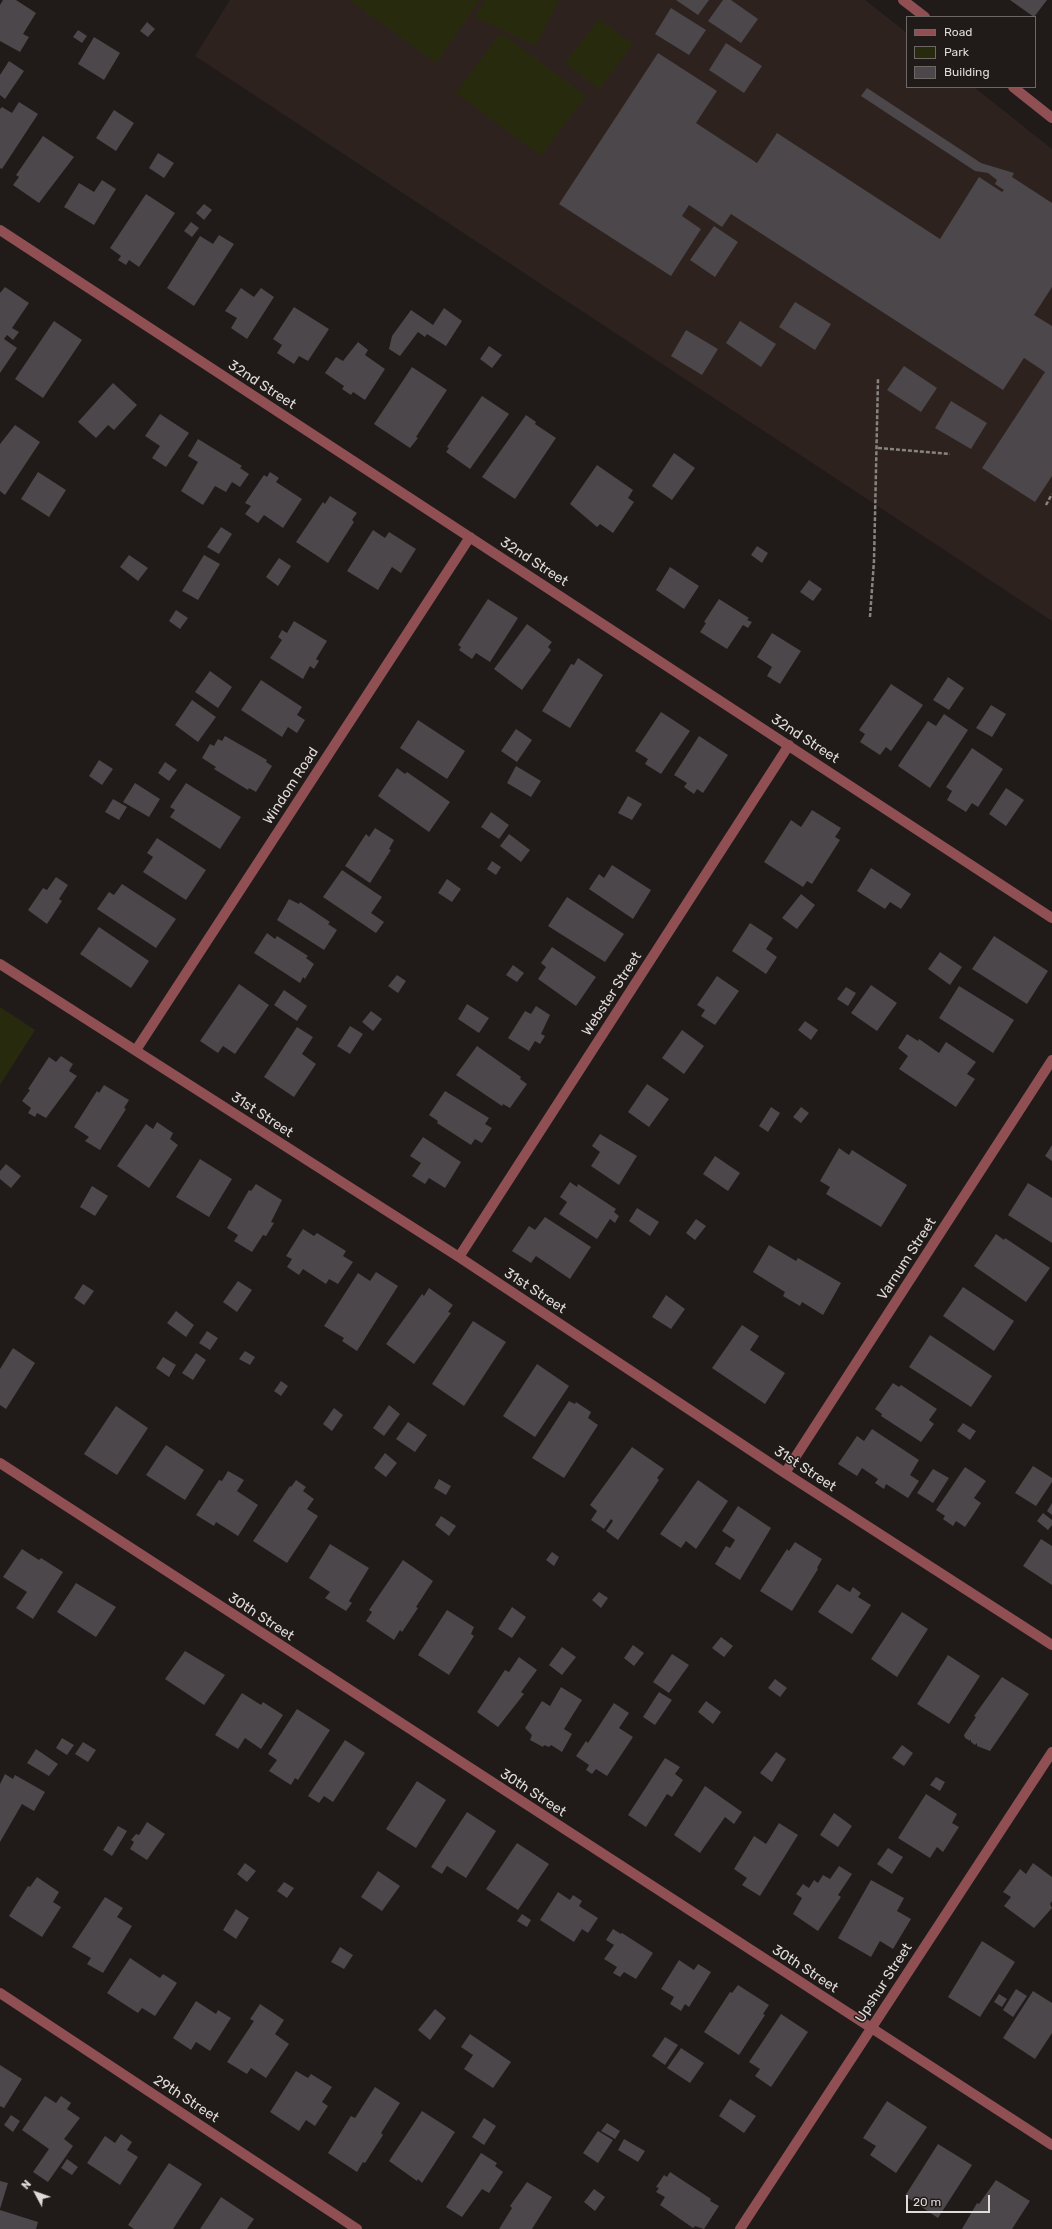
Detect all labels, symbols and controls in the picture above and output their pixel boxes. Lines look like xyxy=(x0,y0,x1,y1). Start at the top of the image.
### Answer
legend xyxy=(906,16,1036,88)
text: Road xyxy=(944,25,972,39)
text: Park xyxy=(944,45,969,59)
text: Building xyxy=(944,65,990,79)
street label: 32nd Street xyxy=(225,357,299,413)
street label: 32nd Street xyxy=(497,534,571,590)
street label: 32nd Street xyxy=(768,711,842,767)
street label: Windom Road xyxy=(260,744,322,828)
street label: Webster Street xyxy=(579,949,645,1039)
street label: 31st Street xyxy=(228,1089,296,1141)
street label: Varnum Street xyxy=(874,1215,940,1303)
street label: 31st Street xyxy=(501,1265,569,1317)
street label: 31st Street xyxy=(771,1443,839,1495)
street label: 30th Street xyxy=(225,1589,297,1645)
street label: 30th Street xyxy=(497,1765,569,1821)
street label: Upshur Street xyxy=(852,1940,916,2026)
street label: 30th Street xyxy=(769,1941,841,1997)
street label: 29th Street xyxy=(150,2072,222,2126)
north arrow xyxy=(16,2173,56,2213)
text: N xyxy=(19,2178,34,2192)
scale bar xyxy=(908,2187,992,2213)
text: 20 m xyxy=(913,2195,941,2209)

